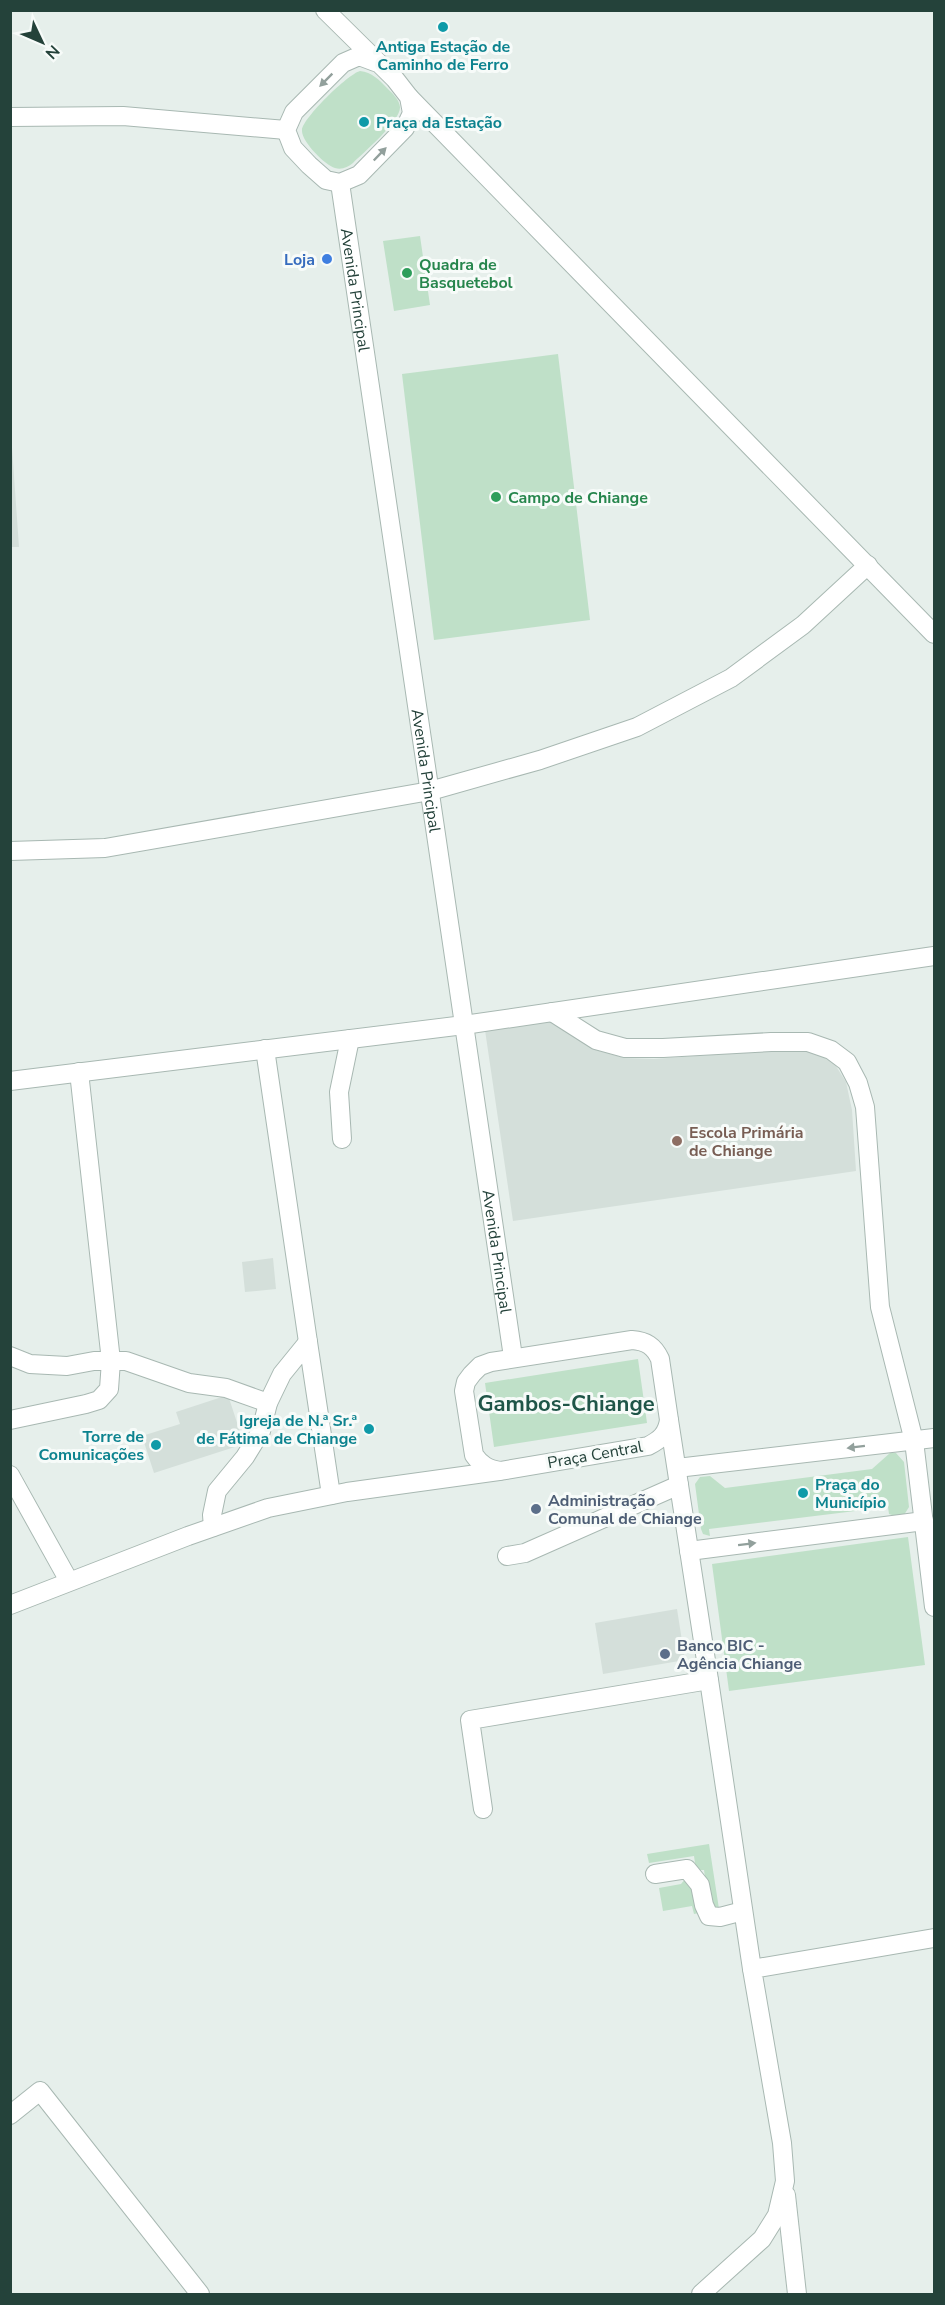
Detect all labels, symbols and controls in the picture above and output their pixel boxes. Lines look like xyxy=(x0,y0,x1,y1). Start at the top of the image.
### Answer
north arrow xyxy=(12,12,72,72)
marker: Antiga Estação de Caminho de Ferro xyxy=(436,20,450,34)
place label: Antiga Estação de Caminho de Ferro xyxy=(376,36,511,76)
text: N xyxy=(40,40,64,64)
one-way arrow xyxy=(320,72,334,86)
place label: Praça da Estação xyxy=(376,112,502,134)
marker: Praça da Estação xyxy=(357,115,371,129)
one-way arrow xyxy=(372,147,386,161)
street label: Avenida Principal xyxy=(335,227,375,354)
place label: Loja xyxy=(284,249,315,271)
marker: Loja xyxy=(320,252,334,266)
place label: Quadra de Basquetebol xyxy=(419,254,513,294)
marker: Quadra de Basquetebol xyxy=(400,266,414,280)
place label: Campo de Chiange xyxy=(508,487,648,509)
marker: Campo de Chiange xyxy=(489,490,503,504)
street label: Avenida Principal xyxy=(406,707,446,834)
place label: Escola Primária de Chiange xyxy=(689,1122,804,1162)
marker: Escola Primária de Chiange xyxy=(670,1134,684,1148)
street label: Avenida Principal xyxy=(476,1188,516,1315)
district label: Gambos-Chiange xyxy=(477,1389,655,1419)
place label: Igreja de N.ª Sr.ª de Fátima de Chiange xyxy=(196,1410,357,1450)
marker: Igreja de N.ª Sr.ª de Fátima de Chiange xyxy=(362,1422,376,1436)
place label: Torre de Comunicações xyxy=(38,1426,144,1466)
street label: Praça Central xyxy=(546,1436,645,1474)
marker: Torre de Comunicações xyxy=(149,1438,163,1452)
one-way arrow xyxy=(847,1443,866,1452)
place label: Praça do Município xyxy=(815,1474,886,1514)
marker: Praça do Município xyxy=(796,1486,810,1500)
place label: Administração Comunal de Chiange xyxy=(548,1490,702,1530)
marker: Administração Comunal de Chiange xyxy=(529,1502,543,1516)
one-way arrow xyxy=(738,1539,757,1548)
place label: Banco BIC - Agência Chiange xyxy=(677,1635,802,1675)
marker: Banco BIC - Agência Chiange xyxy=(658,1647,672,1661)

